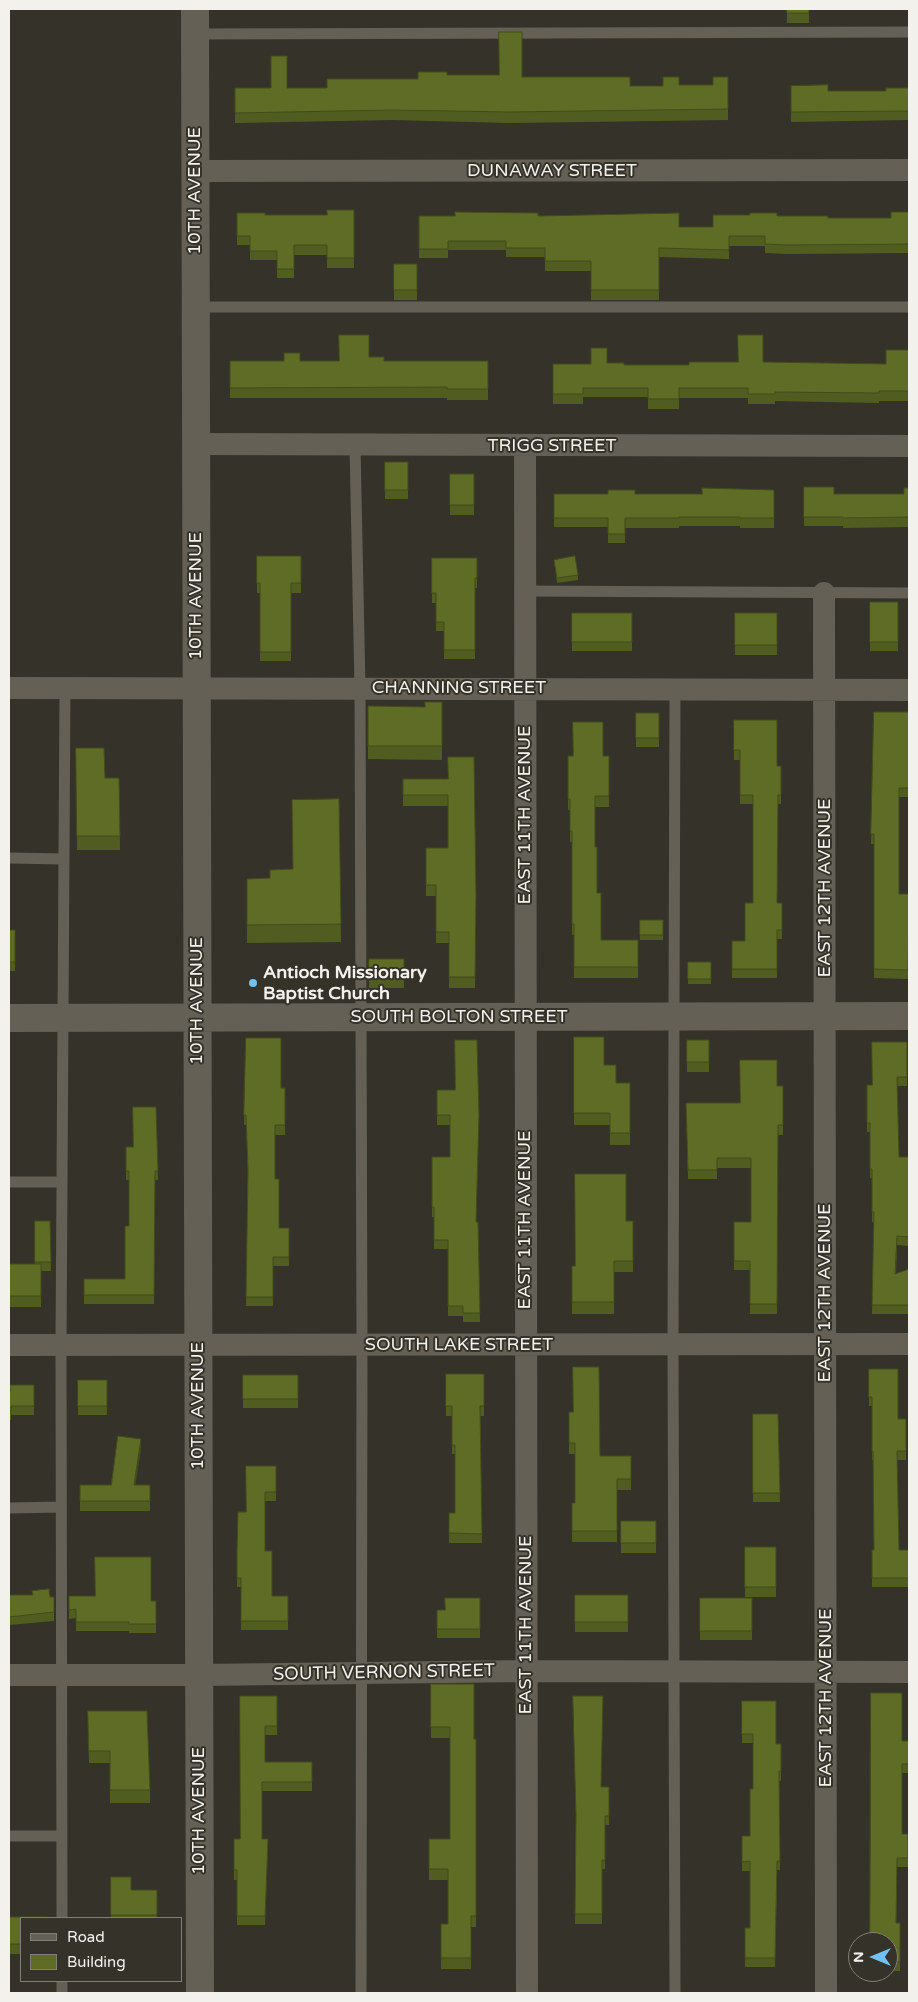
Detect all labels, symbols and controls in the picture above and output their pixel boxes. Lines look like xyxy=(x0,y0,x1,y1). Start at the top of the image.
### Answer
street label: 10TH AVENUE xyxy=(184,127,206,255)
street label: DUNAWAY STREET xyxy=(467,160,637,182)
street label: TRIGG STREET xyxy=(488,435,616,457)
street label: 10TH AVENUE xyxy=(185,532,207,660)
street label: CHANNING STREET xyxy=(372,677,546,699)
street label: EAST 11TH AVENUE xyxy=(514,725,536,905)
street label: EAST 12TH AVENUE xyxy=(814,798,836,978)
street label: 10TH AVENUE xyxy=(186,937,208,1065)
place label: Antioch Missionary Baptist Church xyxy=(263,962,427,1004)
marker: Antioch Missionary Baptist Church xyxy=(247,977,259,989)
street label: SOUTH BOLTON STREET xyxy=(350,1006,568,1028)
street label: EAST 11TH AVENUE xyxy=(514,1130,536,1310)
street label: EAST 12TH AVENUE xyxy=(814,1203,836,1383)
street label: SOUTH LAKE STREET xyxy=(365,1334,553,1356)
street label: 10TH AVENUE xyxy=(187,1342,209,1470)
street label: EAST 11TH AVENUE xyxy=(515,1535,537,1715)
street label: EAST 12TH AVENUE xyxy=(815,1608,837,1788)
street label: SOUTH VERNON STREET xyxy=(273,1660,495,1686)
street label: 10TH AVENUE xyxy=(188,1747,210,1875)
legend xyxy=(20,1917,182,1982)
text: Road xyxy=(67,1928,105,1946)
north arrow xyxy=(848,1932,898,1982)
text: N xyxy=(850,1951,867,1963)
text: Building xyxy=(67,1953,126,1971)

